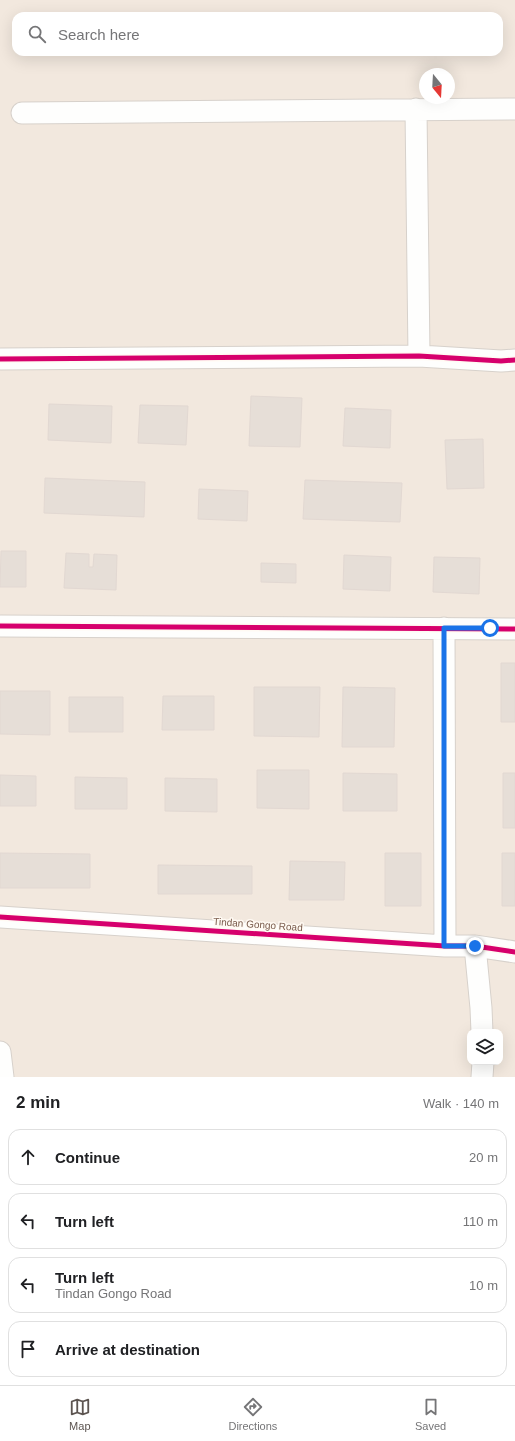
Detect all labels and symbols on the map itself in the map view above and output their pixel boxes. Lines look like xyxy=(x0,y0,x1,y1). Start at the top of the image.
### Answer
north arrow xyxy=(419,68,455,104)
route start xyxy=(481,619,499,637)
street label: Tindan Gongo Road xyxy=(213,916,303,933)
route end xyxy=(466,937,484,955)

